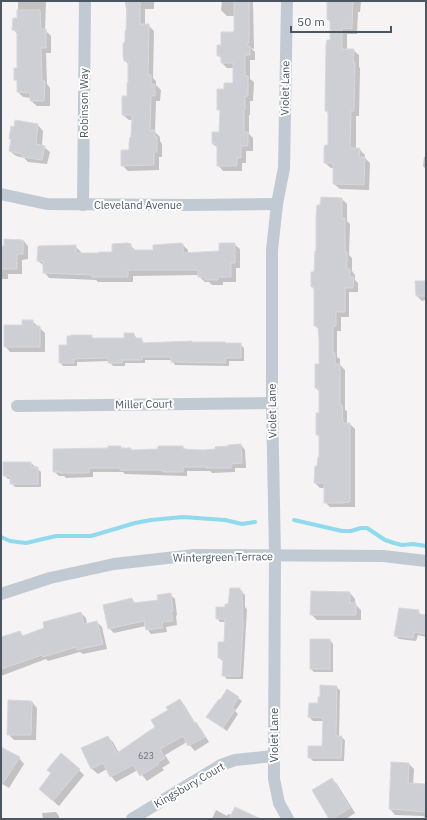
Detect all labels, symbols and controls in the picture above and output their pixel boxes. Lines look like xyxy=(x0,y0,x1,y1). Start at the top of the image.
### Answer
scale bar xyxy=(291,8,391,34)
text: 50 m xyxy=(297,14,325,29)
street label: Violet Lane xyxy=(278,60,292,116)
street label: Robinson Way xyxy=(77,68,91,138)
street label: Cleveland Avenue xyxy=(94,198,182,212)
street label: Violet Lane xyxy=(265,383,279,439)
street label: Miller Court xyxy=(115,396,173,412)
street label: Wintergreen Terrace xyxy=(173,549,273,565)
street label: Violet Lane xyxy=(267,708,281,762)
house number: 623 xyxy=(138,750,154,761)
street label: Kingsbury Court xyxy=(151,759,227,811)

